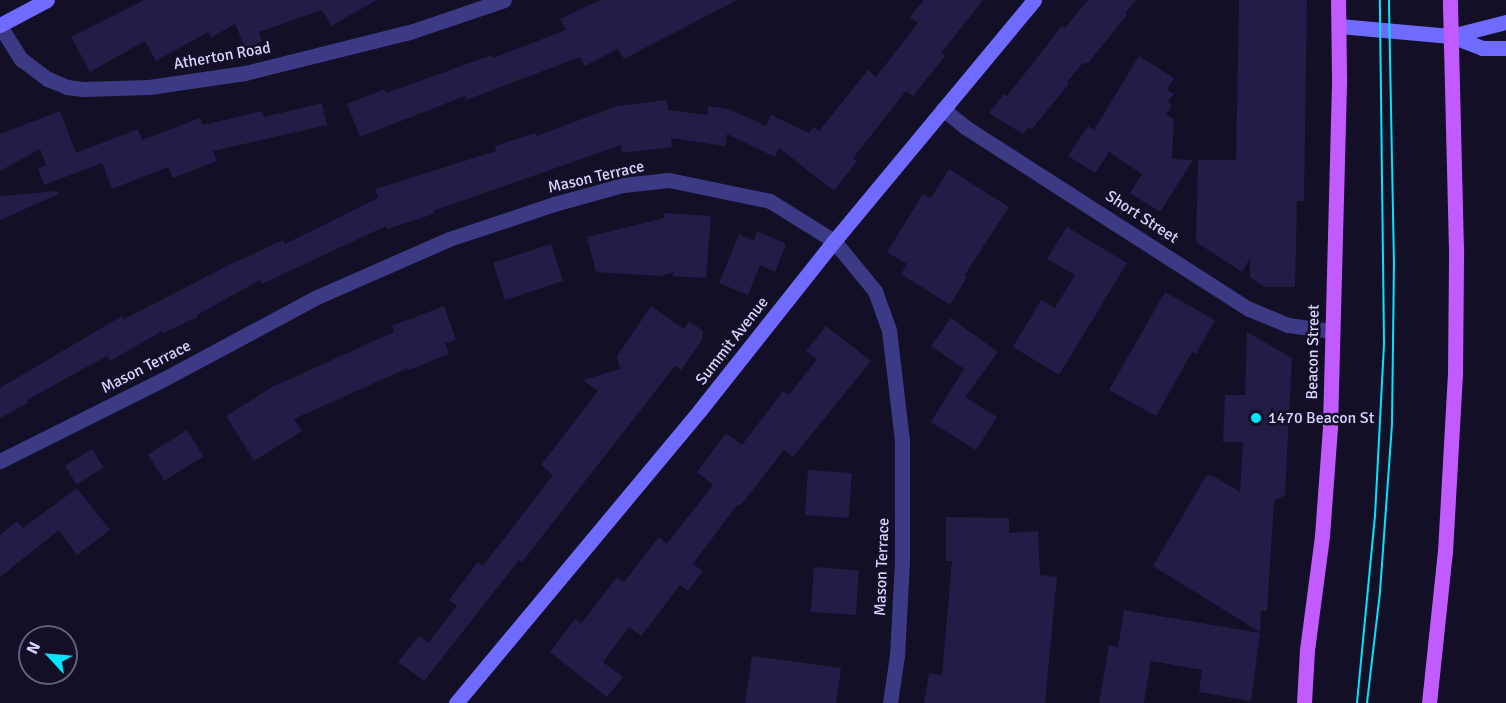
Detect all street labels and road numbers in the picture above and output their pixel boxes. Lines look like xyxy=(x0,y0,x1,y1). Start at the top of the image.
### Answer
street label: Atherton Road xyxy=(172,38,272,74)
street label: Mason Terrace xyxy=(546,157,646,197)
street label: Short Street xyxy=(1102,186,1182,248)
street label: Summit Avenue xyxy=(692,293,772,389)
street label: Beacon Street xyxy=(1303,304,1323,400)
street label: Mason Terrace xyxy=(98,336,194,398)
street label: Mason Terrace xyxy=(871,518,893,616)

